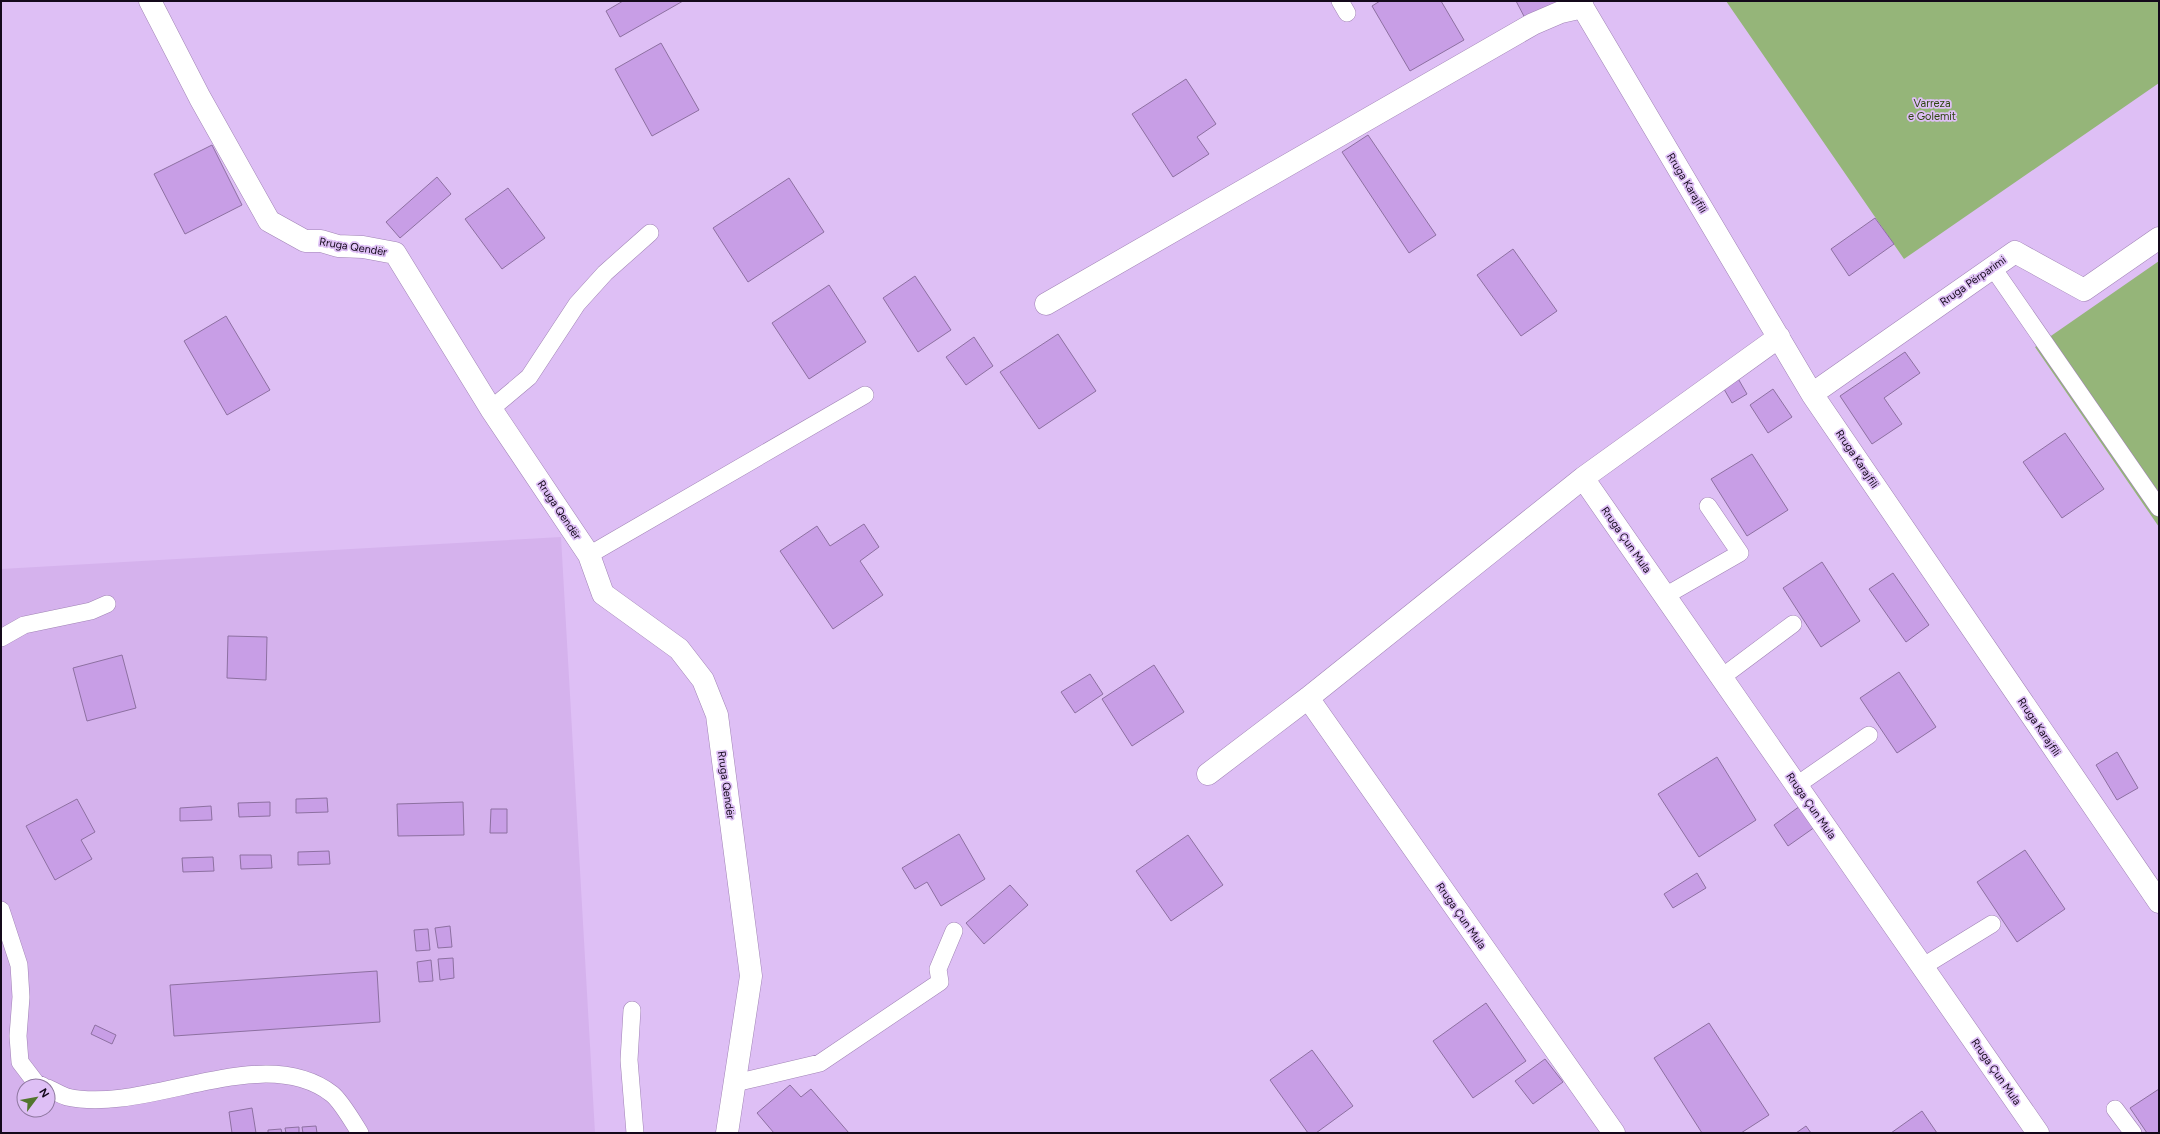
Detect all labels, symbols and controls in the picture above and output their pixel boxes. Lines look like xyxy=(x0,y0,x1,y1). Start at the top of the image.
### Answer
park label: Varreza e Golemit xyxy=(1908,97,1956,123)
street label: Rruga Karajfili xyxy=(1664,151,1710,215)
street label: Rruga Qendër xyxy=(318,235,388,259)
street label: Rruga Përparimi xyxy=(1937,253,2009,309)
street label: Rruga Karajfili xyxy=(1833,427,1881,491)
street label: Rruga Qendër xyxy=(534,478,584,542)
street label: Rruga Çun Mula xyxy=(1598,504,1654,576)
street label: Rruga Karajfili xyxy=(2015,695,2063,759)
street label: Rruga Qendër xyxy=(715,750,737,820)
street label: Rruga Çun Mula xyxy=(1783,770,1839,842)
street label: Rruga Çun Mula xyxy=(1433,880,1489,952)
street label: Rruga Çun Mula xyxy=(1968,1036,2024,1108)
north arrow xyxy=(16,1078,56,1118)
text: N xyxy=(36,1086,52,1100)

